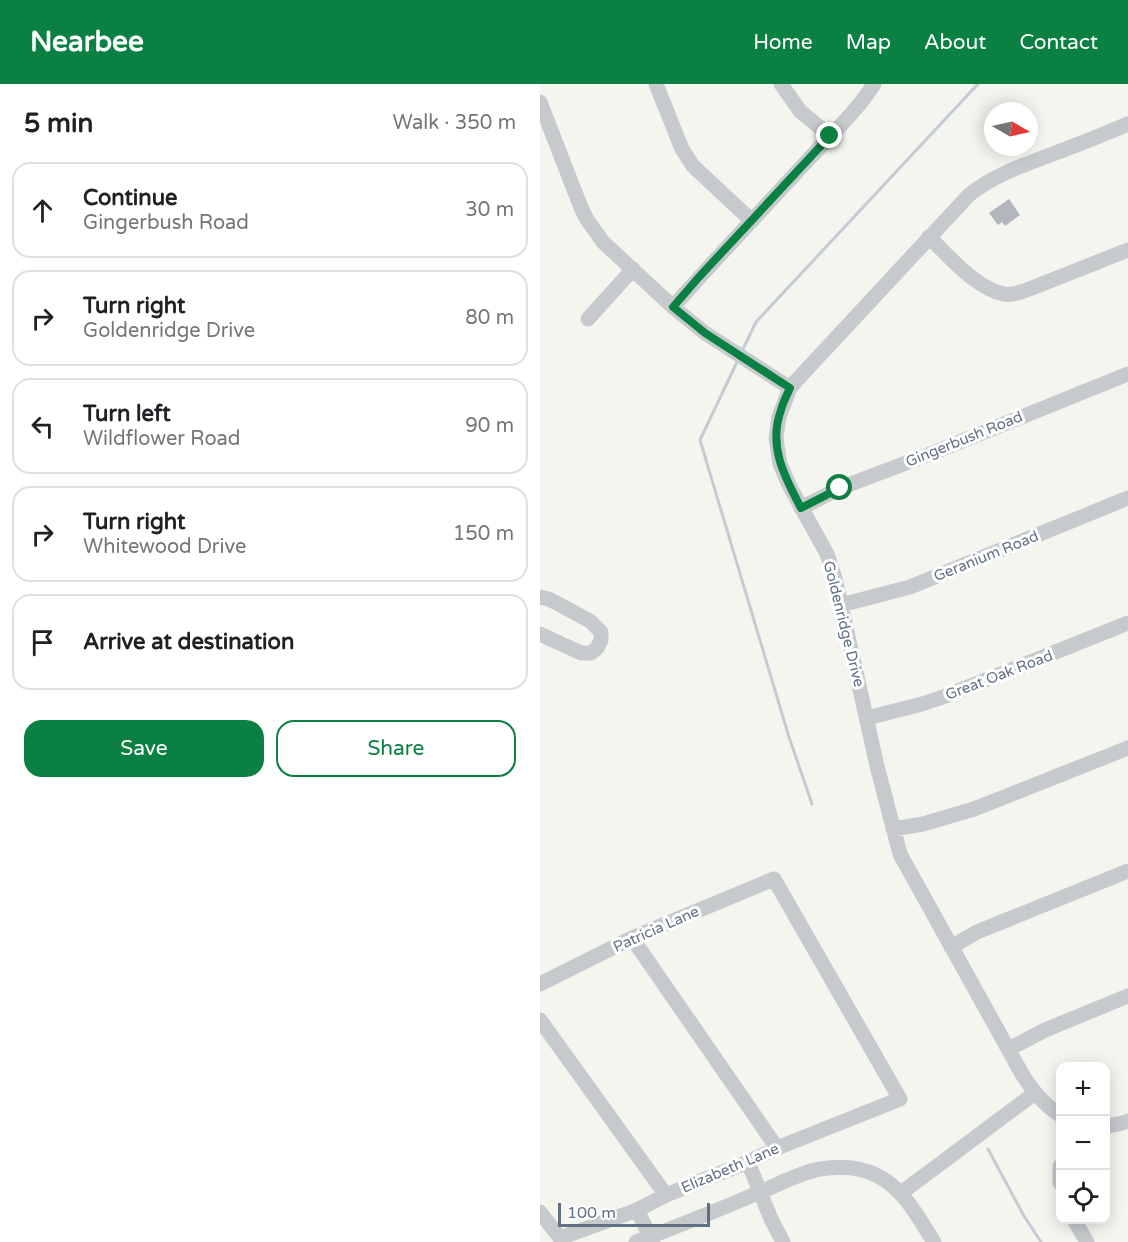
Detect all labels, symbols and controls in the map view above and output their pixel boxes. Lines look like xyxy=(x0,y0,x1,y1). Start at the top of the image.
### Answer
text: Nearbee xyxy=(30,25,144,59)
text: Home xyxy=(753,30,813,55)
text: Map xyxy=(846,30,891,55)
text: About xyxy=(924,30,986,55)
text: Contact xyxy=(1019,30,1098,55)
north arrow xyxy=(984,102,1038,156)
text: 5 min xyxy=(24,108,93,139)
text: Walk · 350 m xyxy=(393,111,516,135)
route end xyxy=(816,122,842,148)
text: Continue xyxy=(83,185,178,211)
icon: ahead xyxy=(26,194,59,227)
text: 30 m xyxy=(465,198,514,222)
text: Gingerbush Road xyxy=(83,211,249,235)
text: Turn right xyxy=(83,293,185,319)
icon: right xyxy=(26,302,59,335)
text: 80 m xyxy=(465,306,514,330)
text: Goldenridge Drive xyxy=(83,319,255,343)
text: Turn left xyxy=(83,401,171,427)
street label: Gingerbush Road xyxy=(903,407,1025,471)
icon: left xyxy=(26,410,59,443)
text: 90 m xyxy=(465,414,514,438)
text: Wildflower Road xyxy=(83,427,240,451)
route start xyxy=(826,474,852,500)
text: Turn right xyxy=(83,509,185,535)
icon: right xyxy=(26,518,59,551)
text: 150 m xyxy=(453,522,514,546)
street label: Geranium Road xyxy=(931,527,1041,585)
text: Whitewood Drive xyxy=(83,535,246,559)
street label: Goldenridge Drive xyxy=(820,559,868,689)
icon: arrive xyxy=(26,626,59,659)
text: Arrive at destination xyxy=(83,629,294,655)
street label: Great Oak Road xyxy=(943,646,1055,704)
button: Save xyxy=(24,720,264,777)
button: Share xyxy=(276,720,516,777)
street label: Patricia Lane xyxy=(610,902,702,956)
map controls xyxy=(1056,1062,1110,1224)
button: + xyxy=(1056,1062,1110,1116)
button: − xyxy=(1056,1116,1110,1170)
street label: Elizabeth Lane xyxy=(678,1139,782,1197)
button: locate xyxy=(1056,1170,1110,1224)
scale bar xyxy=(558,1200,710,1228)
text: 100 m xyxy=(567,1203,616,1223)

